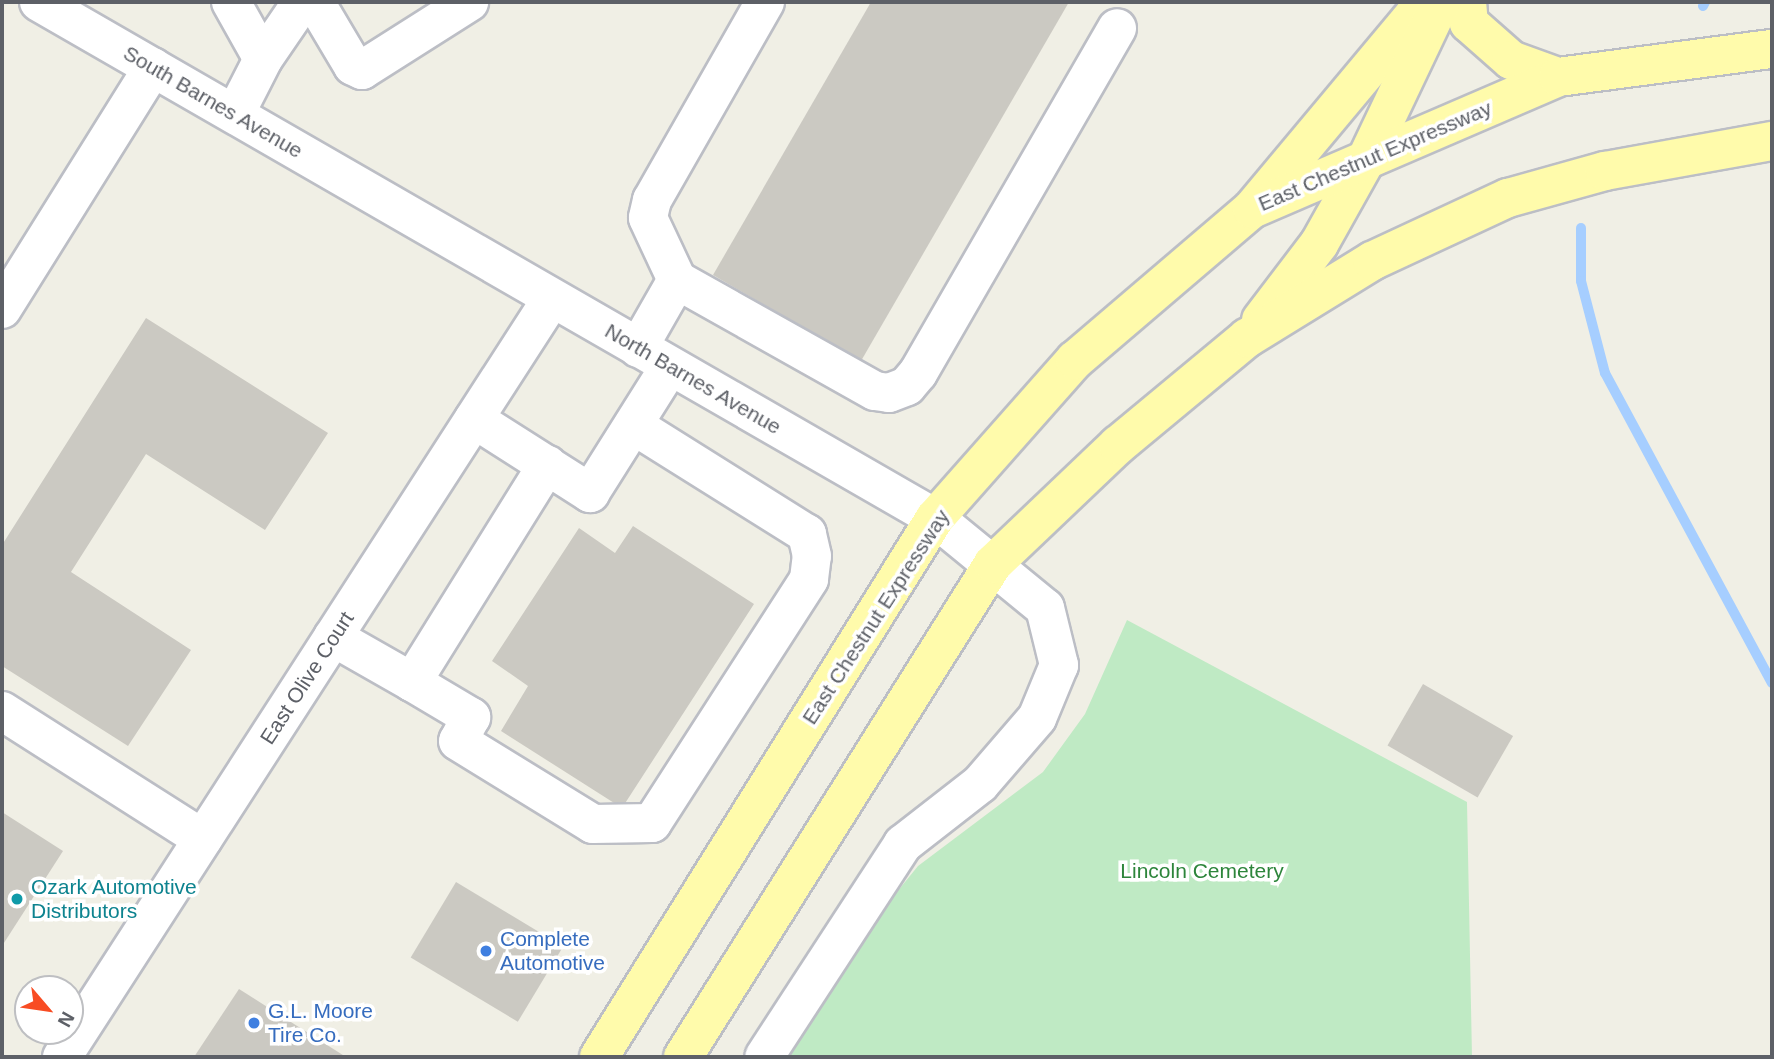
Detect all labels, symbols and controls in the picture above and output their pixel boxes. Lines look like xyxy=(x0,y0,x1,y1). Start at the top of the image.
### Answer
street label: South Barnes Avenue xyxy=(118,40,308,164)
street label: East Chestnut Expressway xyxy=(1255,95,1495,217)
street label: North Barnes Avenue xyxy=(600,318,786,440)
street label: East Chestnut Expressway xyxy=(797,505,955,729)
street label: East Olive Court xyxy=(255,607,359,749)
park label: Lincoln Cemetery xyxy=(1120,858,1284,884)
place label: Ozark Automotive Distributors xyxy=(31,874,198,924)
marker: Ozark Automotive Distributors xyxy=(9,891,25,907)
place label: Complete Automotive xyxy=(500,926,605,976)
marker: Complete Automotive xyxy=(478,943,494,959)
north arrow xyxy=(14,975,84,1045)
place label: G.L. Moore Tire Co. xyxy=(268,998,373,1048)
text: N xyxy=(54,1008,79,1031)
marker: G.L. Moore Tire Co. xyxy=(246,1015,262,1031)

